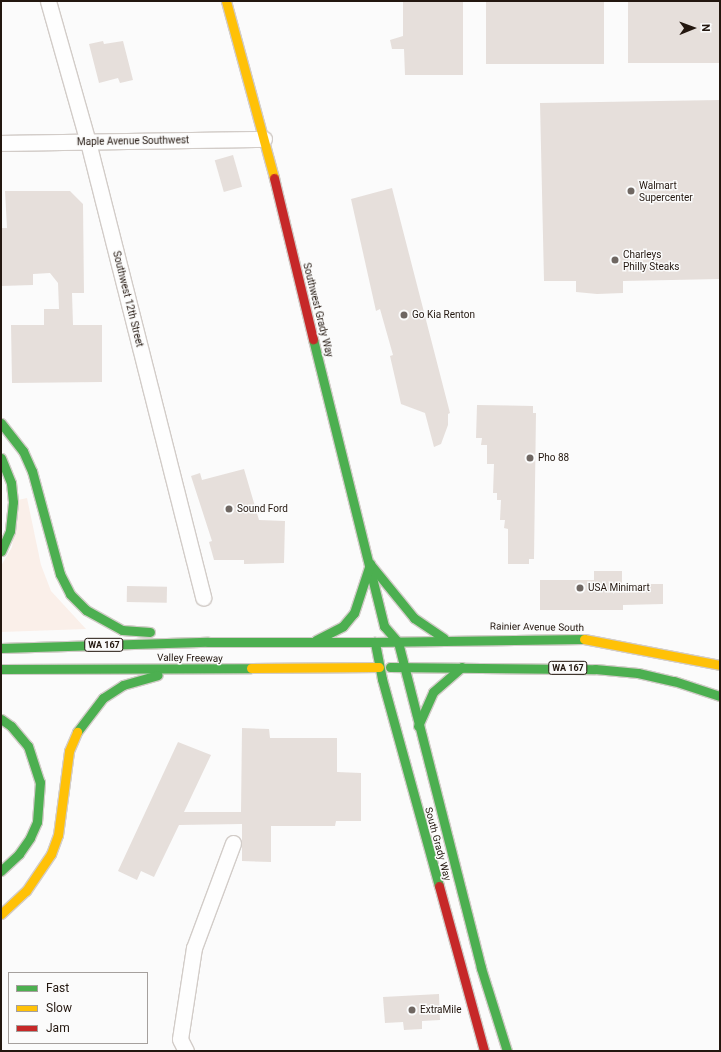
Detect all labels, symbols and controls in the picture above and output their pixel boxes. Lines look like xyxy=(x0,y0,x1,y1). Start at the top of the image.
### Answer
north arrow xyxy=(673,8,713,48)
text: N xyxy=(699,24,712,32)
street label: Maple Avenue Southwest xyxy=(77,134,189,148)
place label: Walmart Supercenter xyxy=(639,179,693,202)
marker: Walmart Supercenter xyxy=(626,186,636,196)
place label: Charleys Philly Steaks xyxy=(623,248,680,272)
street label: Southwest 12th Street xyxy=(110,250,146,348)
marker: Charleys Philly Steaks xyxy=(610,255,620,265)
street label: Southwest Grady Way xyxy=(300,262,336,358)
place label: Go Kia Renton xyxy=(412,309,475,321)
marker: Go Kia Renton xyxy=(399,310,409,320)
place label: Pho 88 xyxy=(538,452,569,464)
marker: Pho 88 xyxy=(525,453,535,463)
place label: Sound Ford xyxy=(237,503,288,515)
marker: Sound Ford xyxy=(224,504,234,514)
place label: USA Minimart xyxy=(588,582,650,594)
marker: USA Minimart xyxy=(575,583,585,593)
street label: Rainier Avenue South xyxy=(490,620,584,634)
road number: WA 167 xyxy=(84,638,124,652)
street label: Valley Freeway xyxy=(157,651,223,665)
road number: WA 167 xyxy=(548,661,588,675)
street label: South Grady Way xyxy=(422,806,454,882)
legend xyxy=(8,972,148,1044)
text: Fast xyxy=(46,981,69,995)
text: Slow xyxy=(46,1001,72,1015)
place label: ExtraMile xyxy=(420,1004,461,1016)
marker: ExtraMile xyxy=(407,1005,417,1015)
text: Jam xyxy=(46,1021,70,1035)

